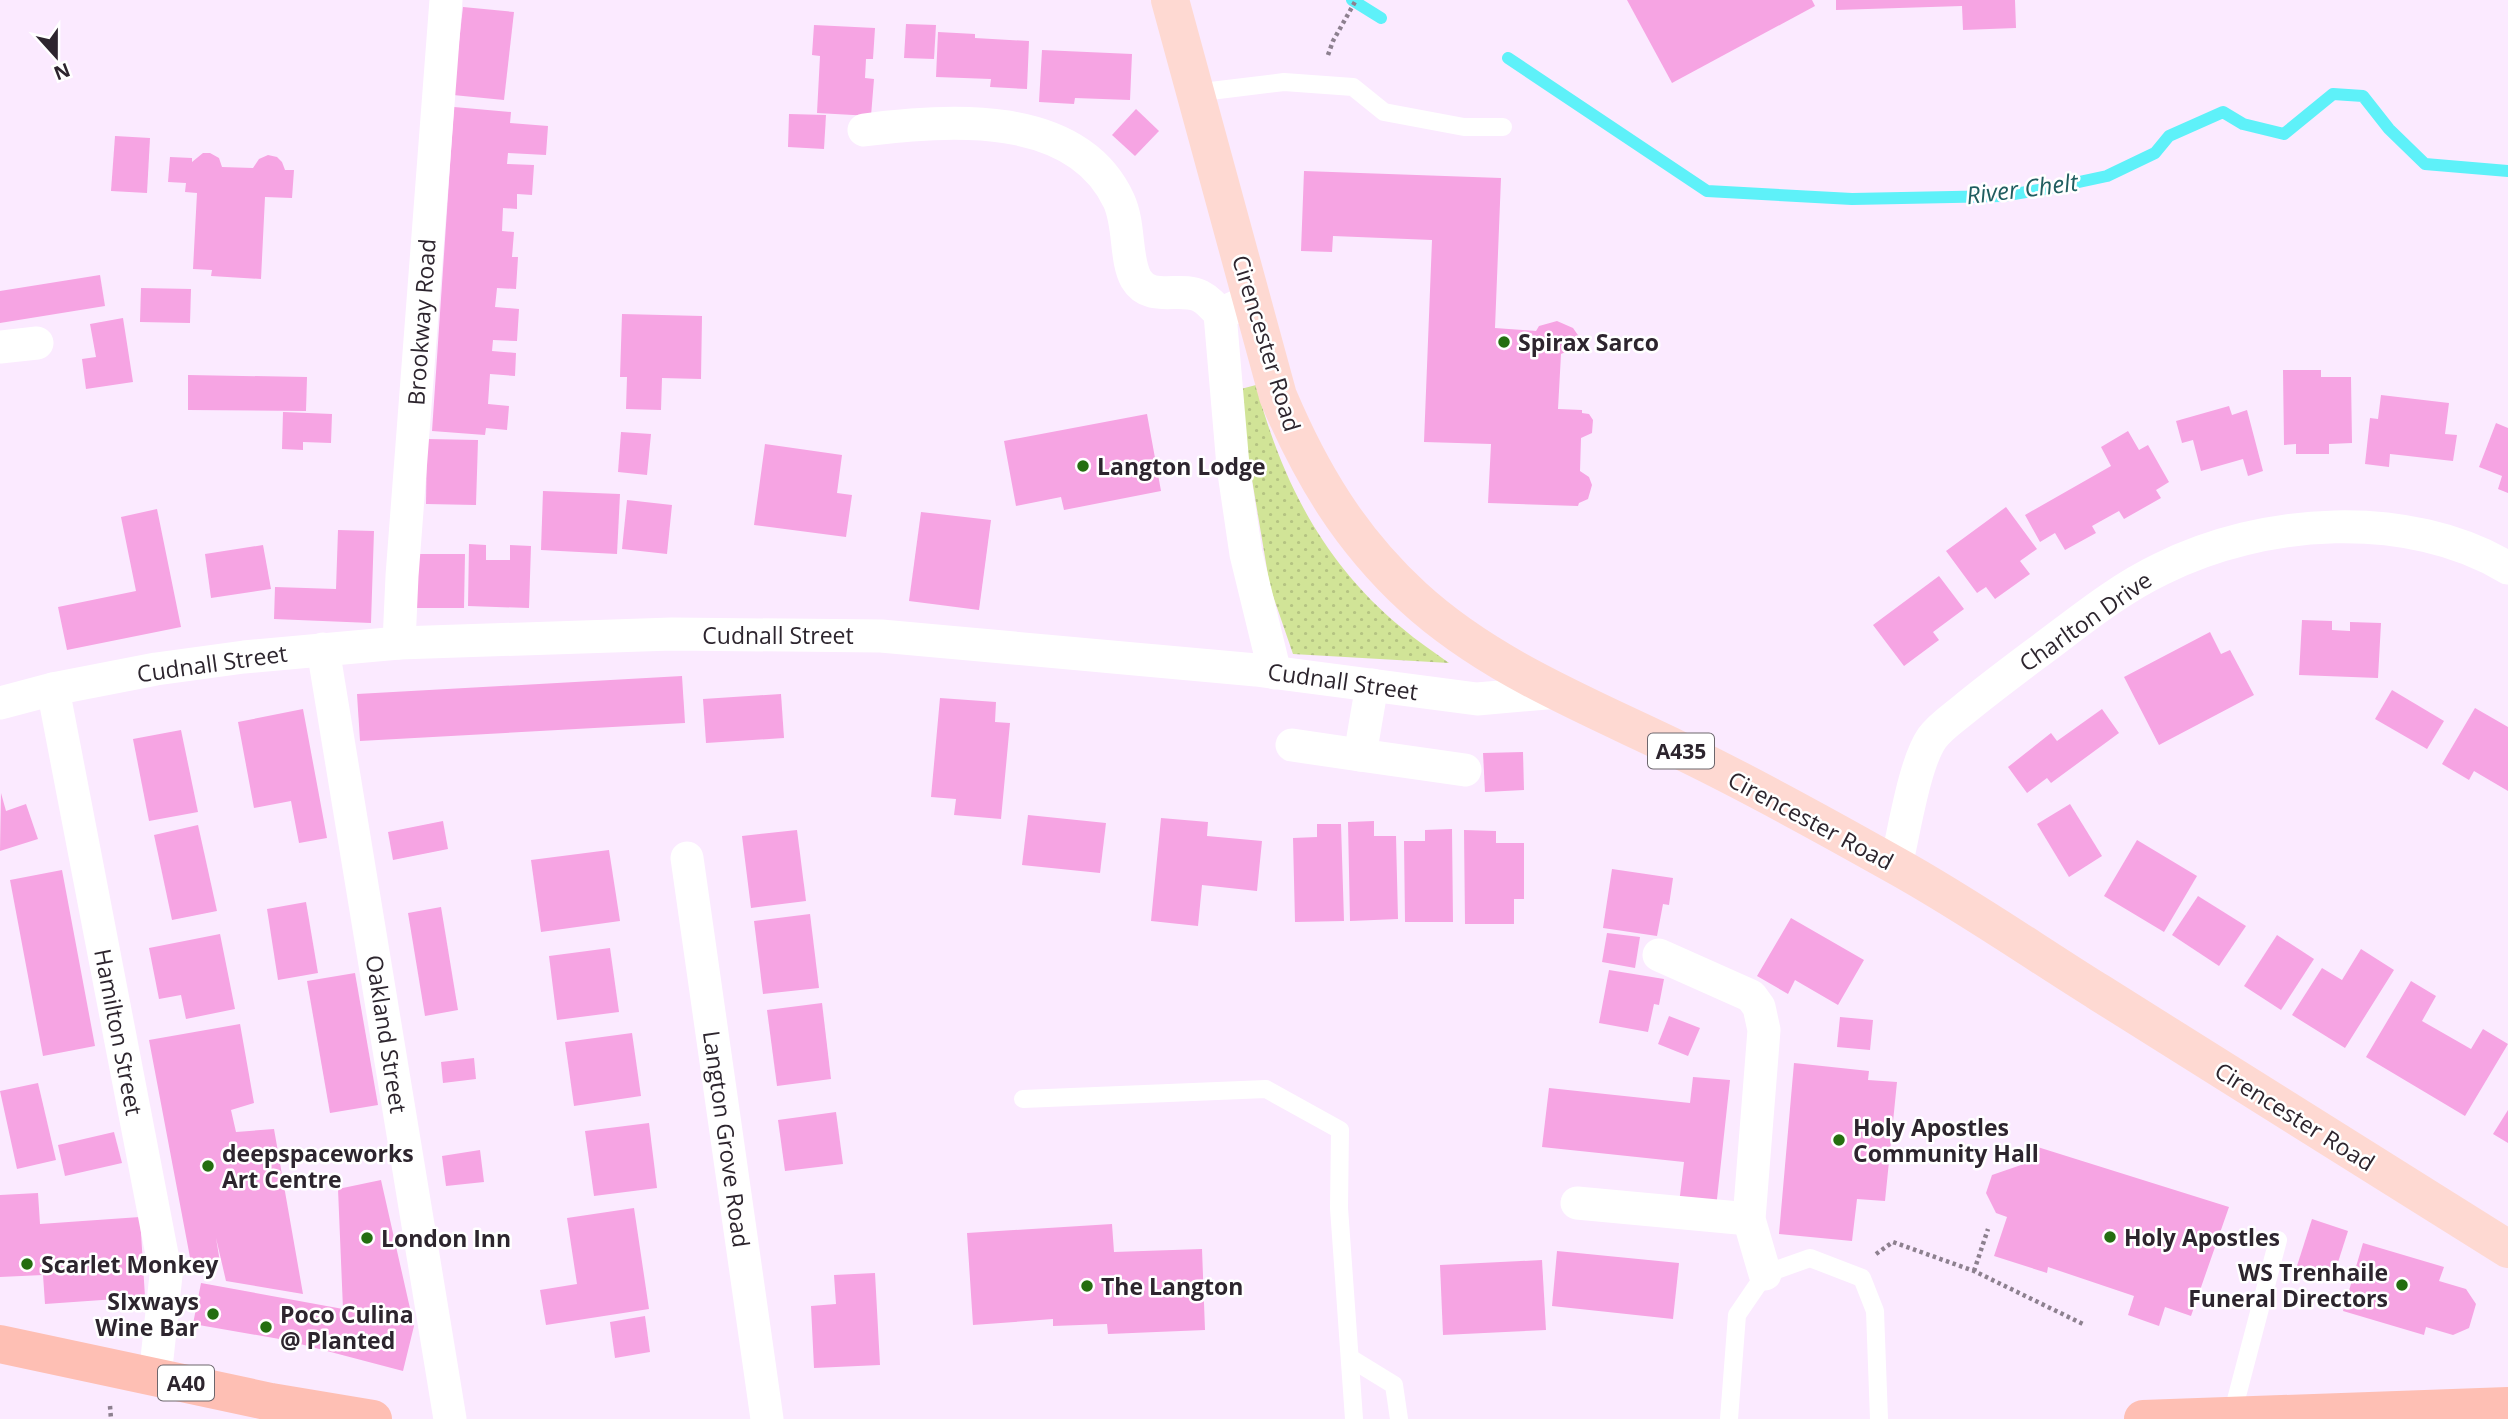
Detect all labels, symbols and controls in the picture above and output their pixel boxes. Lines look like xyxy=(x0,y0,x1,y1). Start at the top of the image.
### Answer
north arrow xyxy=(21,21,91,91)
text: N xyxy=(50,57,74,87)
water label: River Chelt xyxy=(1964,165,2081,211)
street label: Brookway Road xyxy=(399,238,443,406)
street label: Cirencester Road xyxy=(1225,251,1309,435)
place label: Spirax Sarco xyxy=(1518,326,1659,358)
marker: Spirax Sarco xyxy=(1496,334,1512,350)
place label: Langton Lodge xyxy=(1097,450,1266,482)
marker: Langton Lodge xyxy=(1075,458,1091,474)
street label: Charlton Drive xyxy=(2012,563,2158,679)
street label: Cudnall Street xyxy=(702,619,854,651)
street label: Cudnall Street xyxy=(135,637,289,689)
street label: Cudnall Street xyxy=(1266,655,1420,707)
road number: A435 xyxy=(1648,734,1714,768)
street label: Cirencester Road xyxy=(1723,763,1899,877)
street label: Hamilton Street xyxy=(87,946,151,1118)
street label: Oakland Street xyxy=(359,953,415,1115)
street label: Langton Grove Road xyxy=(696,1028,758,1250)
street label: Cirencester Road xyxy=(2209,1054,2381,1178)
place label: Holy Apostles Community Hall xyxy=(1853,1111,2039,1169)
marker: Holy Apostles Community Hall xyxy=(1831,1132,1847,1148)
place label: deepspaceworks Art Centre xyxy=(222,1137,414,1195)
marker: deepspaceworks Art Centre xyxy=(200,1158,216,1174)
place label: Holy Apostles xyxy=(2124,1221,2280,1253)
place label: London Inn xyxy=(381,1222,511,1254)
marker: Holy Apostles xyxy=(2102,1229,2118,1245)
marker: London Inn xyxy=(359,1230,375,1246)
place label: Scarlet Monkey xyxy=(41,1248,219,1280)
marker: Scarlet Monkey xyxy=(19,1256,35,1272)
place label: WS Trenhaile Funeral Directors xyxy=(2188,1256,2388,1314)
place label: The Langton xyxy=(1101,1270,1243,1302)
marker: WS Trenhaile Funeral Directors xyxy=(2394,1277,2410,1293)
marker: The Langton xyxy=(1079,1278,1095,1294)
place label: SIxways Wine Bar xyxy=(95,1285,199,1343)
place label: Poco Culina @ Planted xyxy=(280,1298,414,1356)
marker: SIxways Wine Bar xyxy=(205,1306,221,1322)
marker: Poco Culina @ Planted xyxy=(258,1319,274,1335)
road number: A40 xyxy=(158,1366,214,1400)

